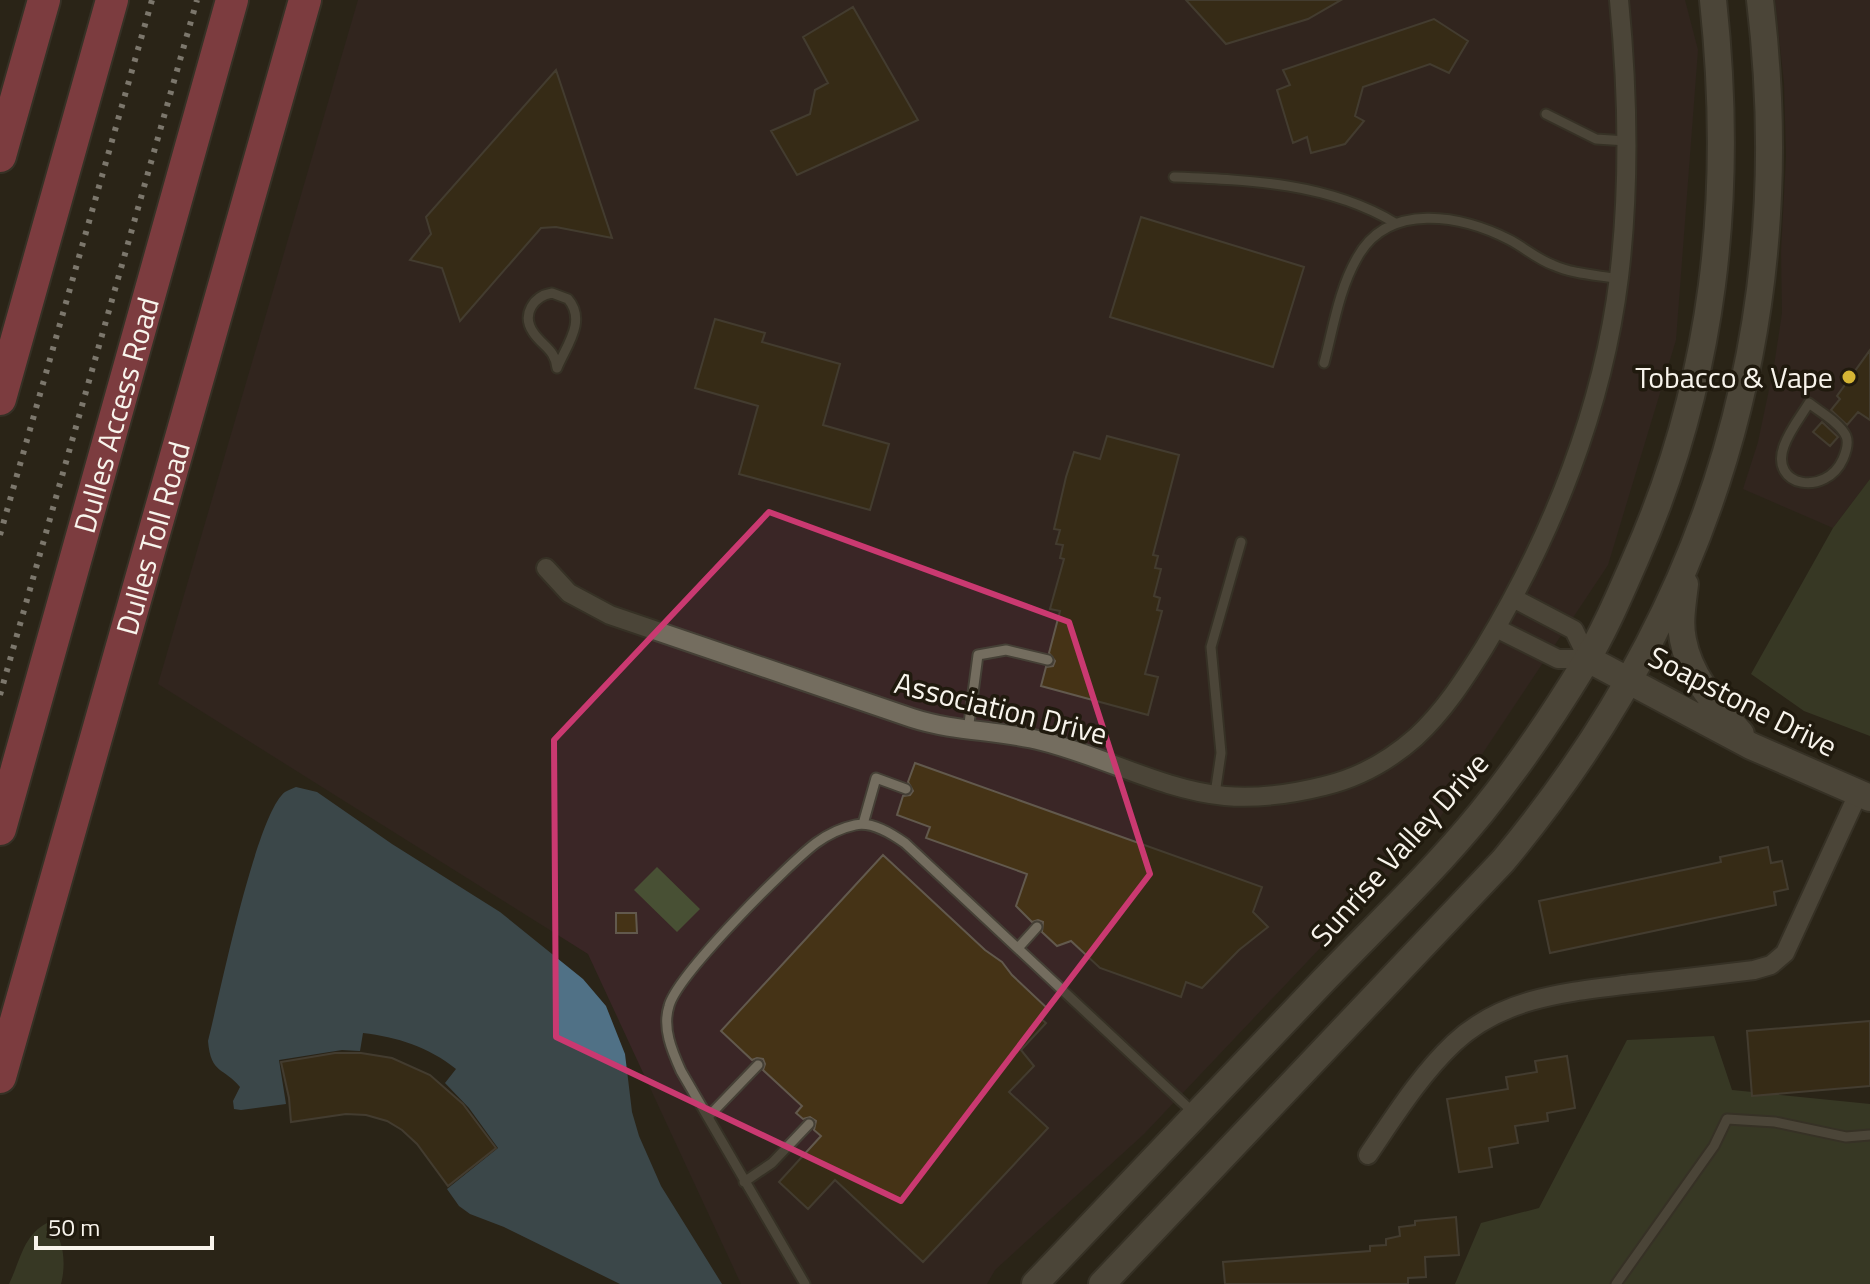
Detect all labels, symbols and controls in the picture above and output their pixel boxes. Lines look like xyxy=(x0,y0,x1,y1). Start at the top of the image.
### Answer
street label: Dulles Access Road xyxy=(61,292,171,538)
place label: Tobacco & Vape xyxy=(1635,354,1833,400)
marker: Tobacco & Vape xyxy=(1840,368,1858,386)
street label: Dulles Toll Road xyxy=(103,436,202,640)
street label: Soapstone Drive xyxy=(1640,634,1846,768)
street label: Association Drive xyxy=(890,659,1112,757)
street label: Sunrise Valley Drive xyxy=(1299,741,1499,957)
scale bar xyxy=(36,1200,212,1250)
text: 50 m xyxy=(48,1209,100,1245)

